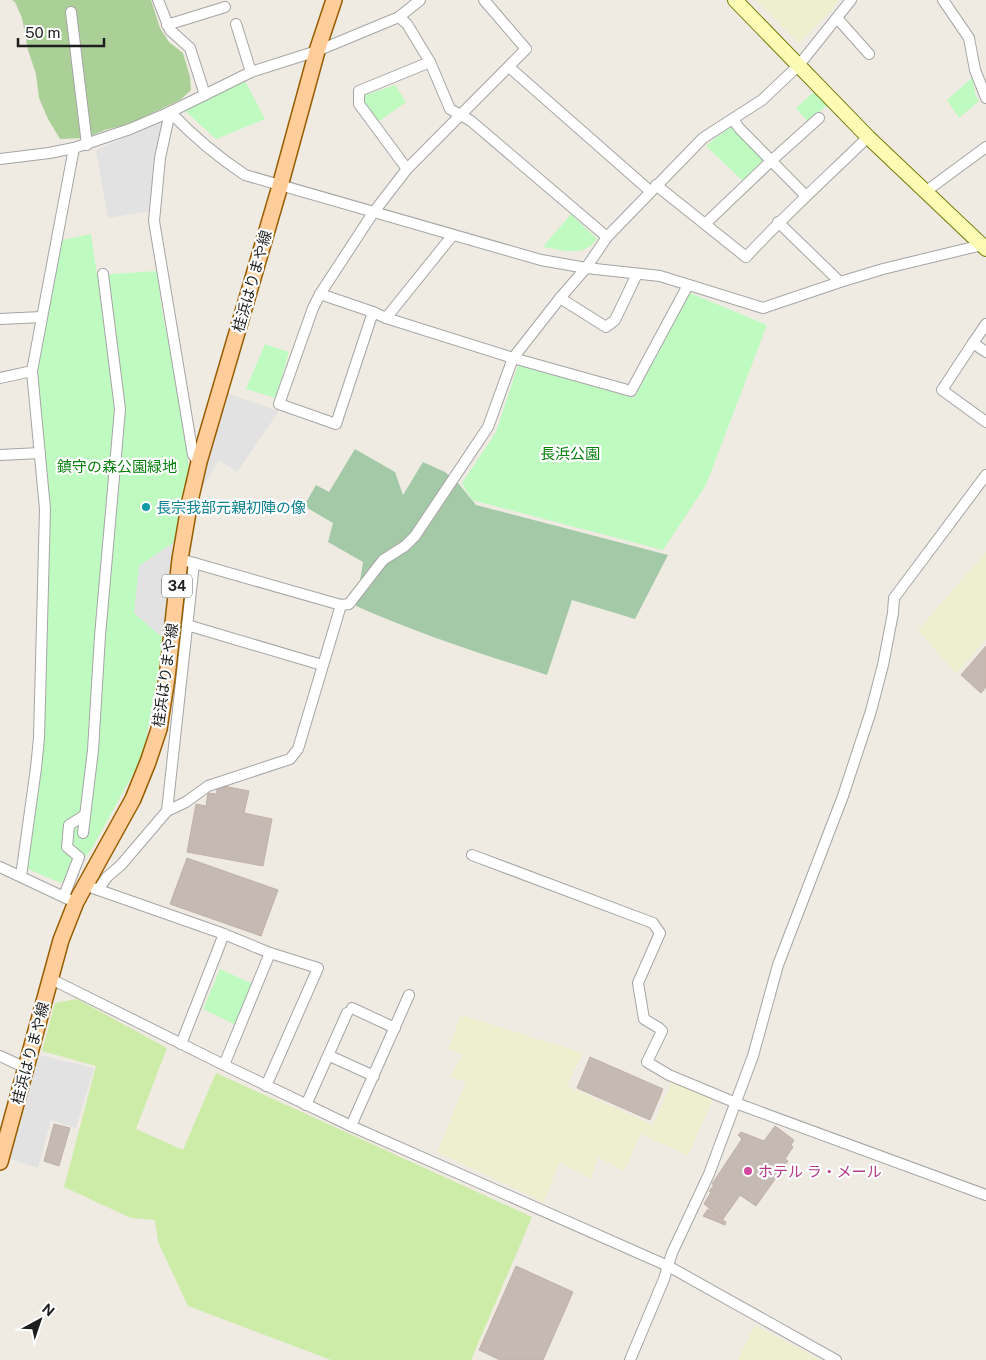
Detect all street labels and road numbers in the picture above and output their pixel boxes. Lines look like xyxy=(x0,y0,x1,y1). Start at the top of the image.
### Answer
street label: 桂浜はりまや線 xyxy=(229,228,275,334)
road number: 34 xyxy=(162,574,192,598)
street label: 桂浜はりまや線 xyxy=(149,622,181,728)
street label: 桂浜はりまや線 xyxy=(8,1000,52,1106)

